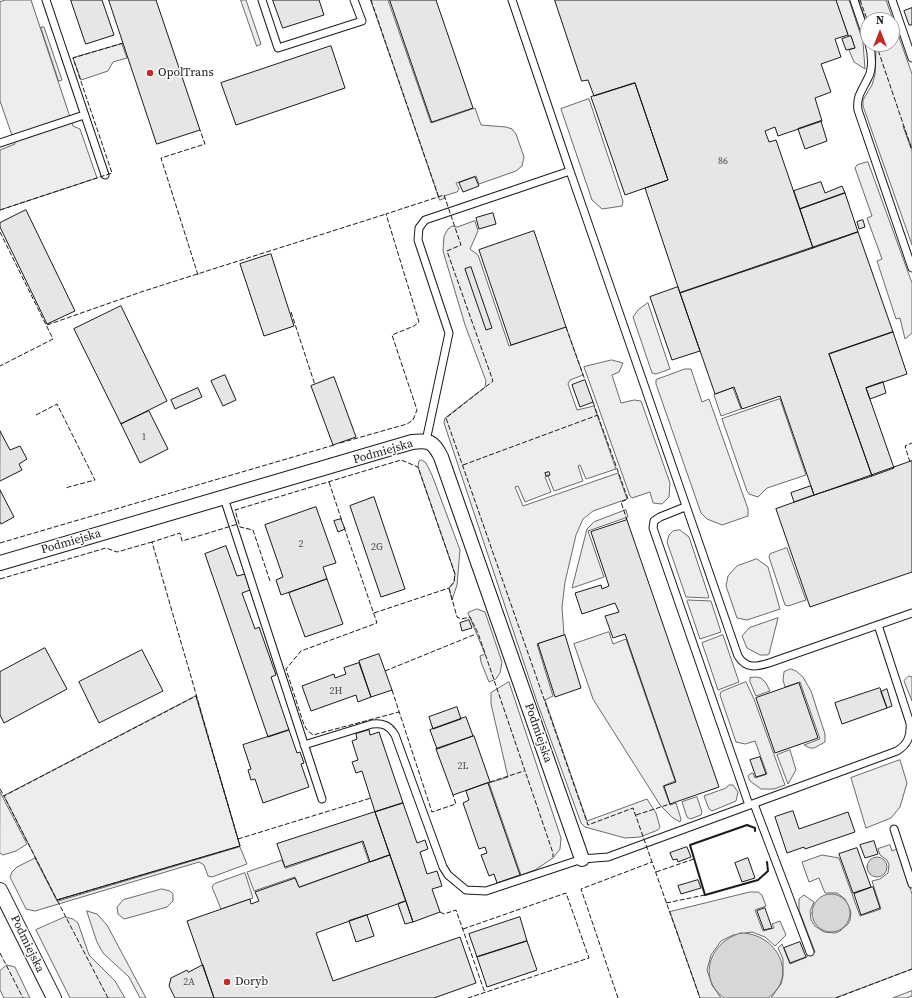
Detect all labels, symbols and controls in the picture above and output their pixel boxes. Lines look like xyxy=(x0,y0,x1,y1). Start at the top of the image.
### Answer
north arrow xyxy=(860,12,900,52)
text: N xyxy=(876,13,884,28)
place label: OpolTrans xyxy=(158,66,214,80)
marker: OpolTrans xyxy=(145,68,155,78)
house number: 86 xyxy=(718,155,728,167)
house number: 1 xyxy=(142,431,146,443)
street label: Podmiejska xyxy=(351,437,415,467)
street label: Podmiejska xyxy=(39,527,103,557)
house number: 2 xyxy=(299,538,303,550)
house number: 2G xyxy=(371,541,383,553)
house number: 2H xyxy=(330,685,342,697)
street label: Podmiejska xyxy=(521,701,555,765)
house number: 2L xyxy=(458,760,468,772)
street label: Podmiejska xyxy=(7,913,47,975)
place label: Doryb xyxy=(235,975,268,989)
house number: 2A xyxy=(183,976,195,988)
marker: Doryb xyxy=(222,977,232,987)

